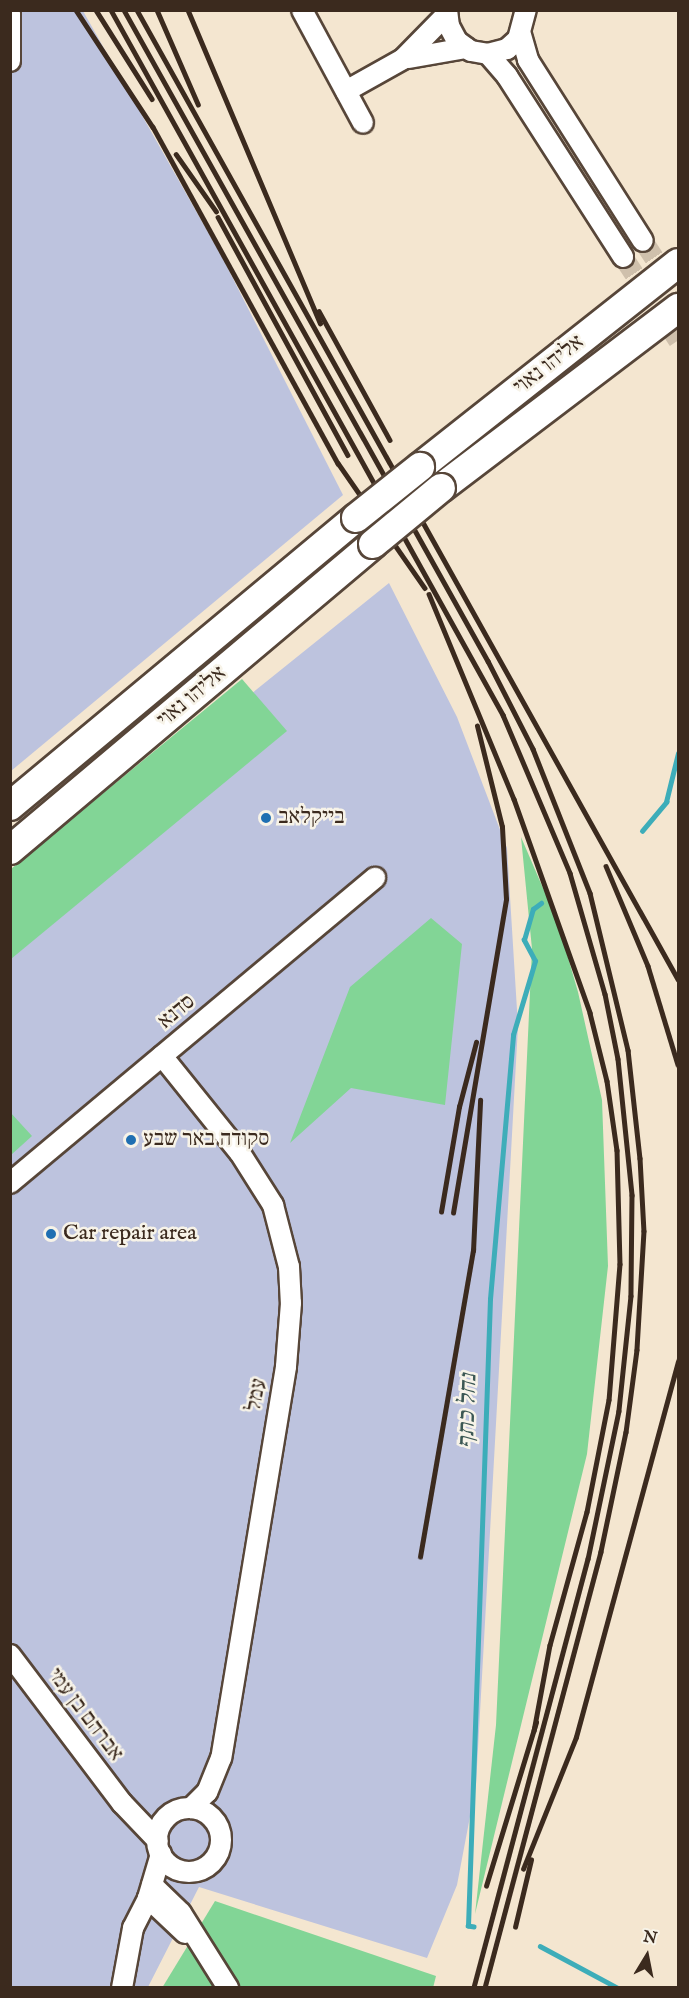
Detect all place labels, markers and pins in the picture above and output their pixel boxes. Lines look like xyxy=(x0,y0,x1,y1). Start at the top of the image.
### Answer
place label: בייקלאב xyxy=(278,805,345,831)
marker: בייקלאב xyxy=(259,811,273,825)
place label: סקודה באר שבע xyxy=(143,1127,270,1153)
marker: סקודה באר שבע xyxy=(124,1133,138,1147)
place label: Car repair area xyxy=(63,1221,197,1247)
marker: Car repair area xyxy=(44,1227,58,1241)

